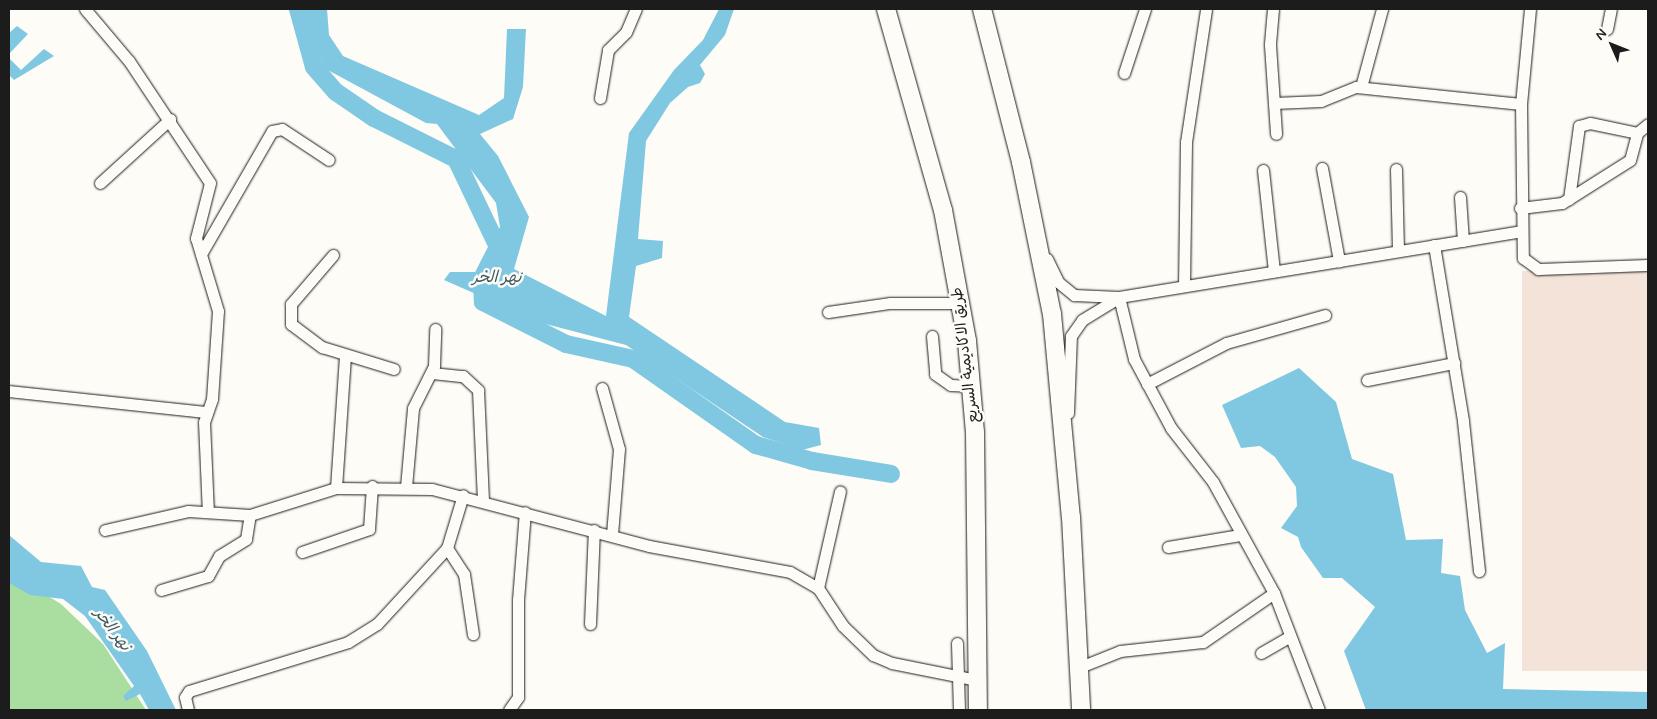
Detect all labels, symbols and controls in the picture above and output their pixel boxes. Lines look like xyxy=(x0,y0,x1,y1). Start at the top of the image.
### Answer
north arrow xyxy=(1587,20,1637,70)
text: N xyxy=(1591,25,1611,44)
water label: نهر الخر xyxy=(473,268,521,288)
street label: طريق الاكاديمية السريع xyxy=(949,286,983,424)
water label: نهر الخر xyxy=(90,605,134,655)

